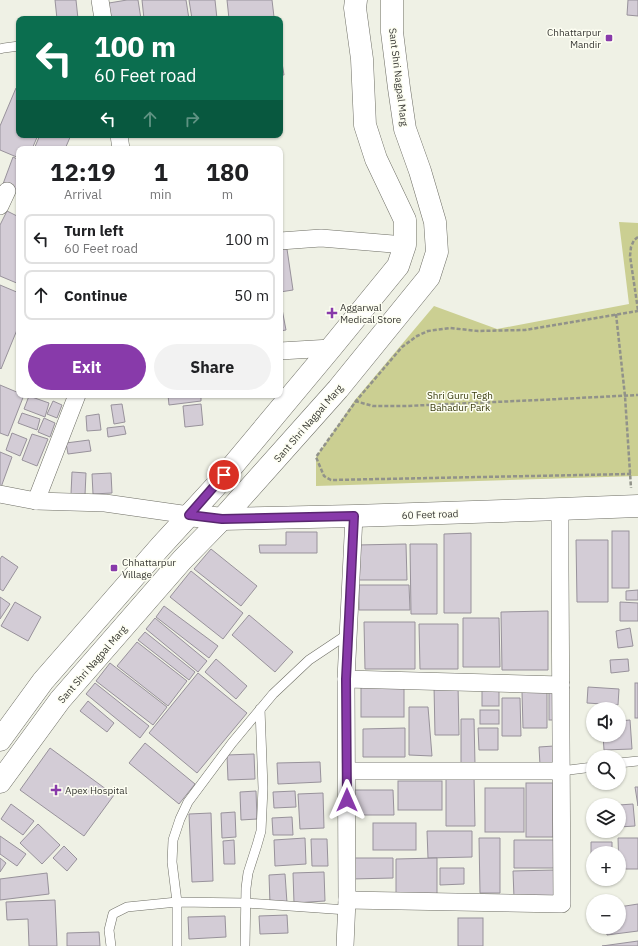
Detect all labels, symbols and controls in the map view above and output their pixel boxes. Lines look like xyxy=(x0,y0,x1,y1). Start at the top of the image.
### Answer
place label: Chhattarpur Mandir xyxy=(547,26,601,51)
street label: Sant Shri Nagpal Marg xyxy=(386,27,411,128)
text: 100 m xyxy=(94,28,176,65)
icon: left xyxy=(28,32,80,84)
marker: Chhattarpur Mandir xyxy=(604,33,614,43)
text: 60 Feet road xyxy=(94,64,196,87)
icon: left xyxy=(97,108,119,130)
icon: ahead xyxy=(139,108,161,130)
icon: right xyxy=(181,108,203,130)
text: 12:19 xyxy=(50,156,116,188)
text: 1 xyxy=(153,156,168,188)
text: 180 xyxy=(206,156,249,188)
text: Arrival xyxy=(64,186,102,203)
text: min xyxy=(150,186,172,203)
text: m xyxy=(222,186,233,203)
text: Turn left xyxy=(64,221,124,240)
icon: left xyxy=(30,228,52,250)
text: 100 m xyxy=(225,230,269,249)
text: 60 Feet road xyxy=(64,240,138,257)
icon: ahead xyxy=(30,284,52,306)
text: Continue xyxy=(64,286,128,305)
text: 50 m xyxy=(234,286,269,305)
place label: Aggarwal Medical Store xyxy=(340,301,402,326)
marker: Aggarwal Medical Store xyxy=(327,308,337,318)
button: Exit xyxy=(28,344,146,390)
button: Share xyxy=(154,344,271,390)
street label: Sant Shri Nagpal Marg xyxy=(271,381,346,465)
park label: Shri Guru Tegh Bahadur Park xyxy=(427,389,493,414)
pin xyxy=(207,458,241,492)
icon: arrive xyxy=(213,464,235,486)
street label: 60 Feet road xyxy=(401,507,459,522)
place label: Chhattarpur Village xyxy=(122,556,176,581)
marker: Chhattarpur Village xyxy=(109,563,119,573)
street label: Sant Shri Nagpal Marg xyxy=(55,622,130,706)
map controls xyxy=(586,702,626,934)
button: sound xyxy=(586,702,626,742)
button: search xyxy=(586,750,626,790)
position arrow xyxy=(326,779,368,821)
marker: Apex Hospital xyxy=(50,784,62,796)
place label: Apex Hospital xyxy=(65,784,128,797)
button: layers xyxy=(586,798,626,838)
button: + xyxy=(586,846,626,886)
button: − xyxy=(586,894,626,934)

